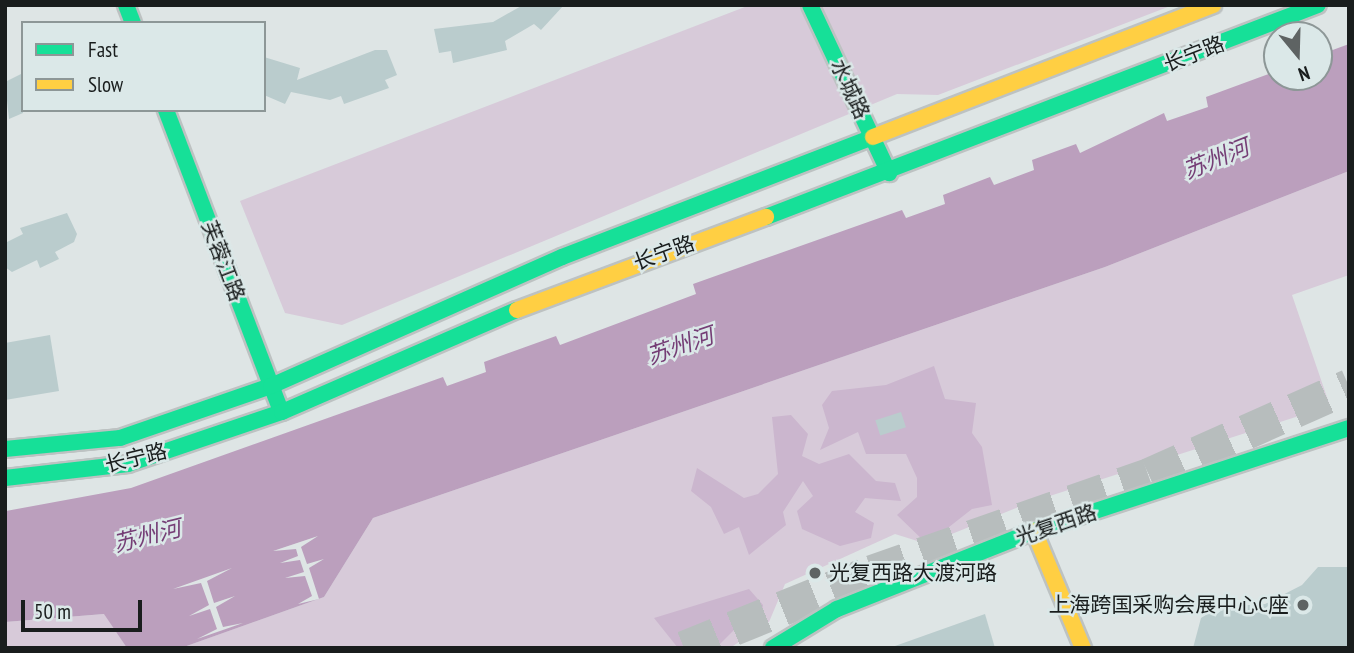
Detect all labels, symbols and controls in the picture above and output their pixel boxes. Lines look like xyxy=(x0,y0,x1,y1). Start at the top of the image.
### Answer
legend xyxy=(21,21,266,112)
north arrow xyxy=(1263,21,1333,91)
street label: 长宁路 xyxy=(1160,31,1228,77)
text: Fast xyxy=(88,36,118,63)
street label: 水城路 xyxy=(825,55,875,123)
text: N xyxy=(1295,61,1313,87)
text: Slow xyxy=(88,71,123,98)
water label: 苏州河 xyxy=(1179,133,1253,185)
street label: 芙蓉江路 xyxy=(196,217,250,305)
street label: 长宁路 xyxy=(630,230,698,276)
water label: 苏州河 xyxy=(643,322,717,370)
street label: 长宁路 xyxy=(102,438,170,478)
street label: 光复西路 xyxy=(1012,499,1100,551)
water label: 苏州河 xyxy=(110,514,184,558)
place label: 光复西路大渡河路 xyxy=(829,560,997,586)
marker: 光复西路大渡河路 xyxy=(807,565,823,581)
scale bar xyxy=(24,586,145,630)
place label: 上海跨国采购会展中心C座 xyxy=(1048,592,1289,618)
marker: 上海跨国采购会展中心C座 xyxy=(1295,597,1311,613)
text: 50 m xyxy=(34,598,71,625)

